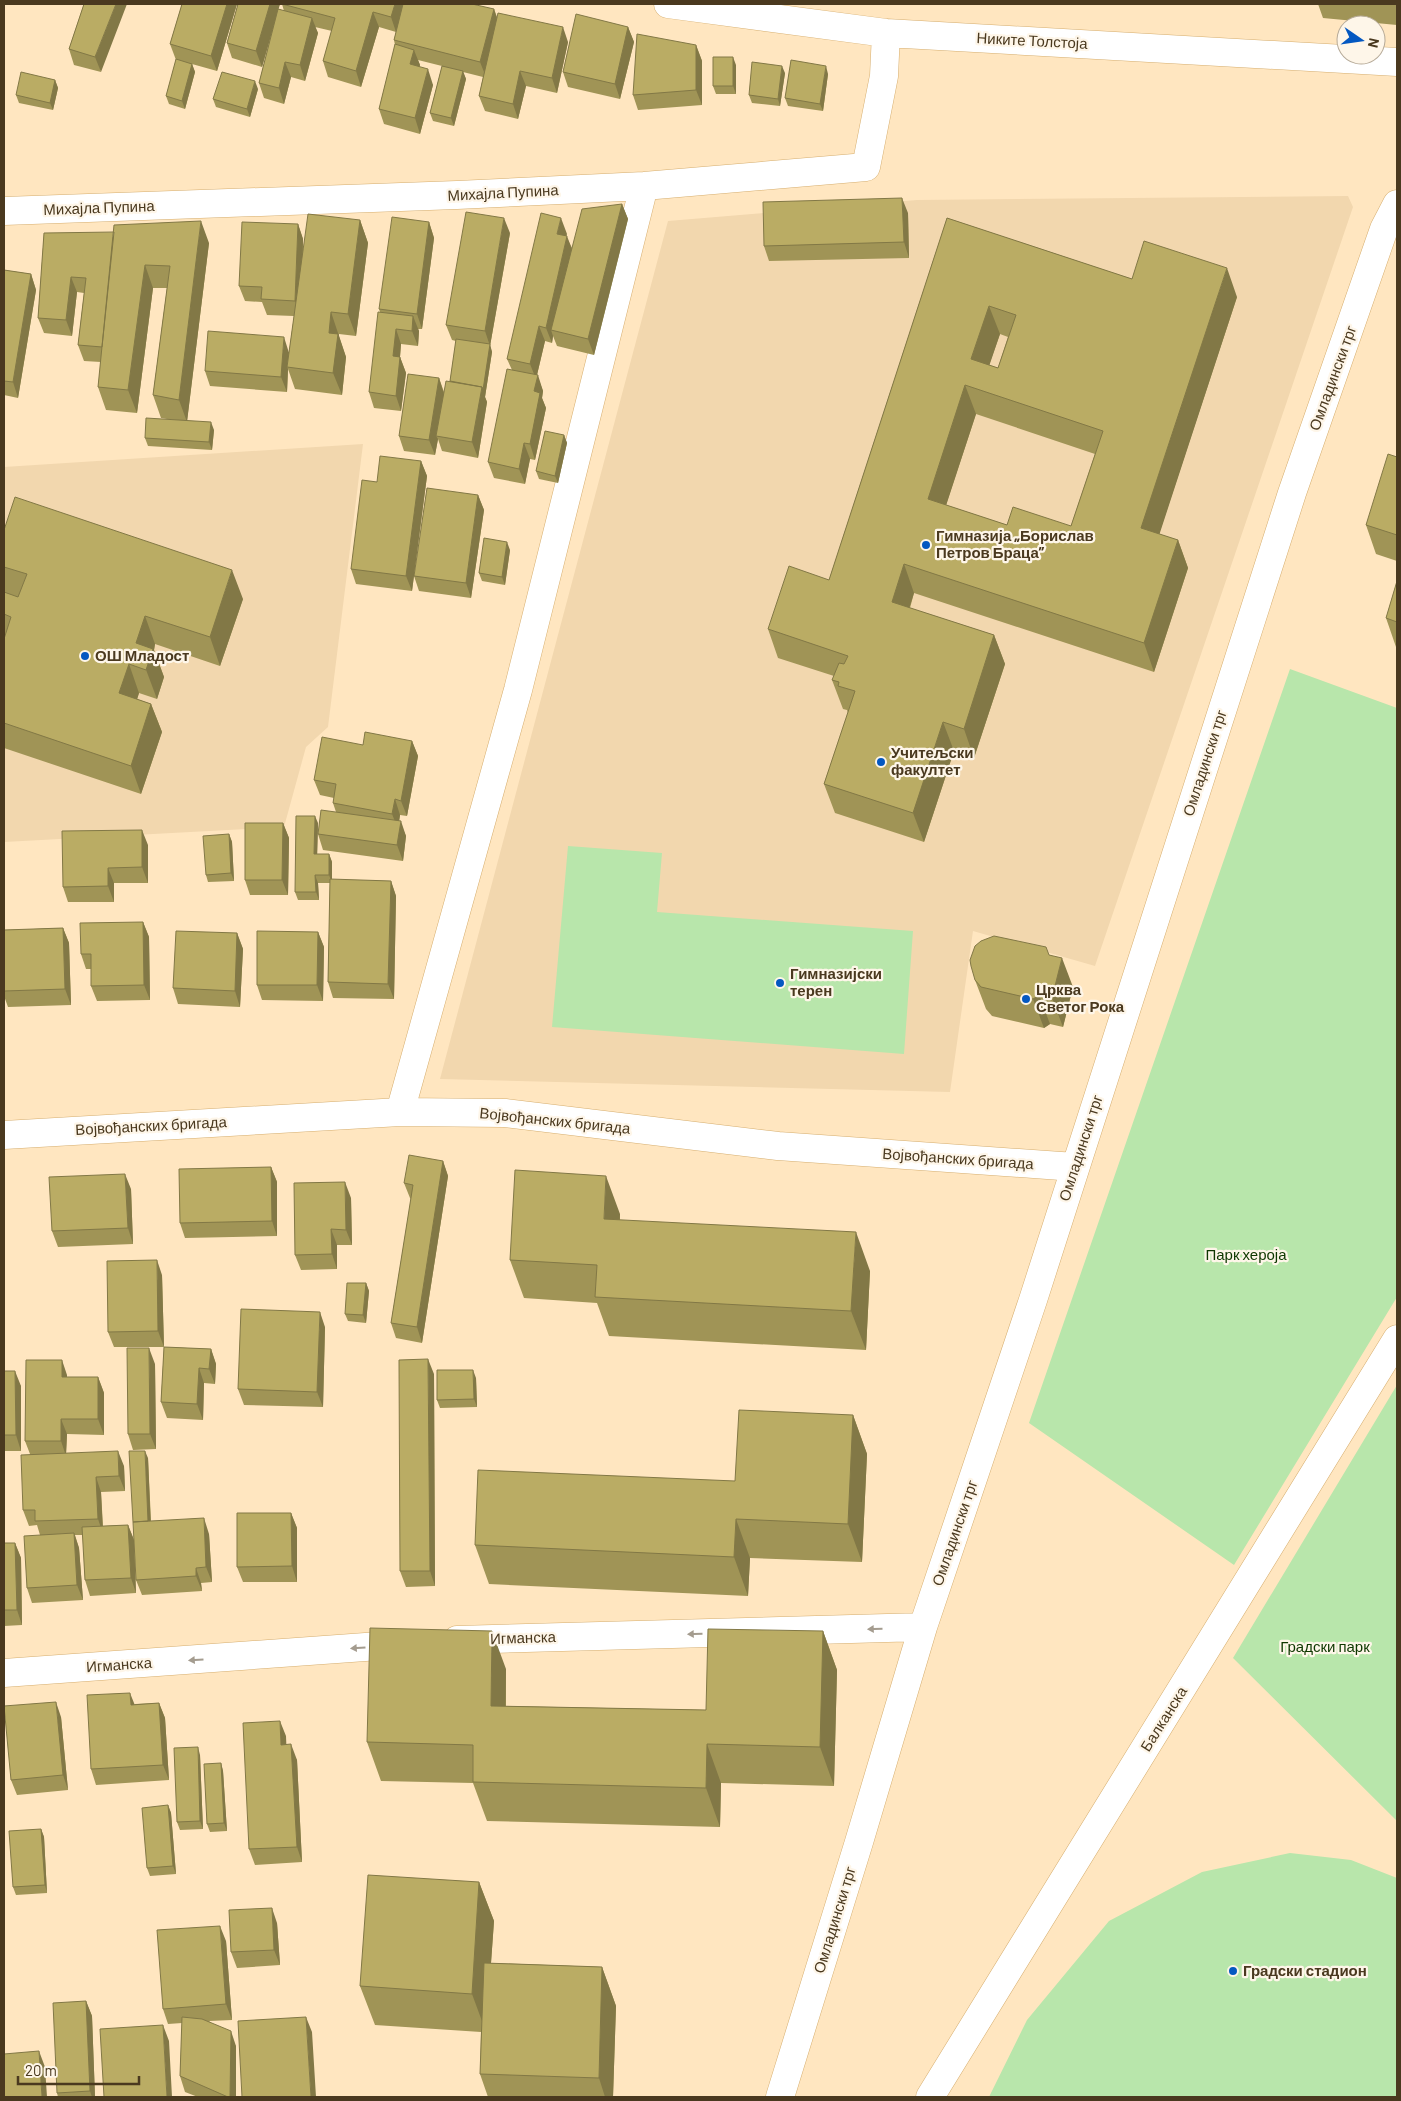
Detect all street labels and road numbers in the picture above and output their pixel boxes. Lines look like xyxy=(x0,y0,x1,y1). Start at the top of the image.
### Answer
street label: Никите Толстоја xyxy=(976,28,1089,52)
street label: Михајла Пупина xyxy=(447,180,560,204)
street label: Михајла Пупина xyxy=(43,196,156,218)
street label: Омладински трг xyxy=(1305,322,1360,433)
street label: Омладински трг xyxy=(1178,707,1230,818)
street label: Омладински трг xyxy=(1054,1092,1106,1203)
street label: Војвођанских бригада xyxy=(479,1103,632,1137)
street label: Војвођанских бригада xyxy=(75,1112,228,1138)
street label: Војвођанских бригада xyxy=(882,1144,1035,1172)
street label: Омладински трг xyxy=(928,1477,981,1588)
street label: Игманска xyxy=(490,1627,557,1647)
street label: Игманска xyxy=(85,1653,153,1675)
street label: Балканска xyxy=(1136,1682,1191,1754)
street label: Омладински трг xyxy=(809,1864,859,1975)

